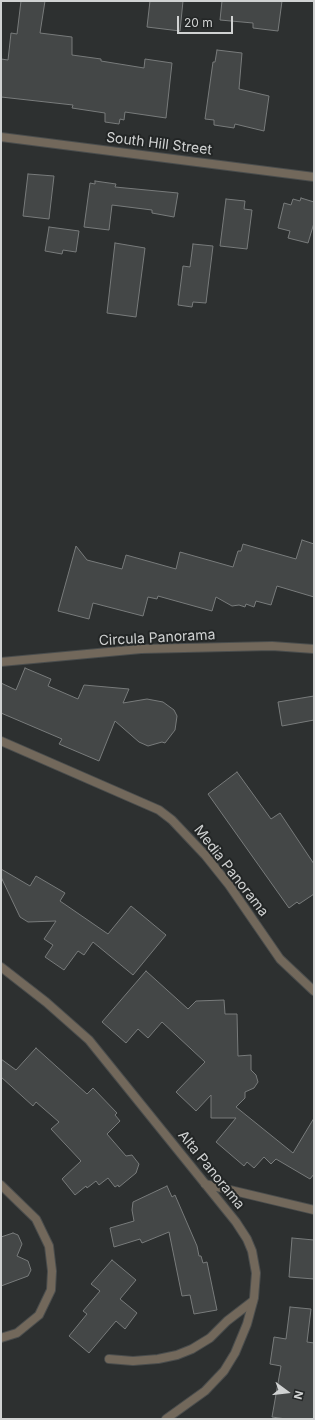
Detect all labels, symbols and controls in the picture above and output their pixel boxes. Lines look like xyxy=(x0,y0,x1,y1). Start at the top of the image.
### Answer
scale bar xyxy=(179,8,235,34)
text: 20 m xyxy=(184,15,213,30)
street label: South Hill Street xyxy=(105,129,213,159)
street label: Circula Panorama xyxy=(98,627,216,649)
street label: Media Panorama xyxy=(190,822,272,920)
street label: Alta Panorama xyxy=(174,1127,248,1213)
north arrow xyxy=(267,1372,307,1412)
text: N xyxy=(291,1389,306,1401)

